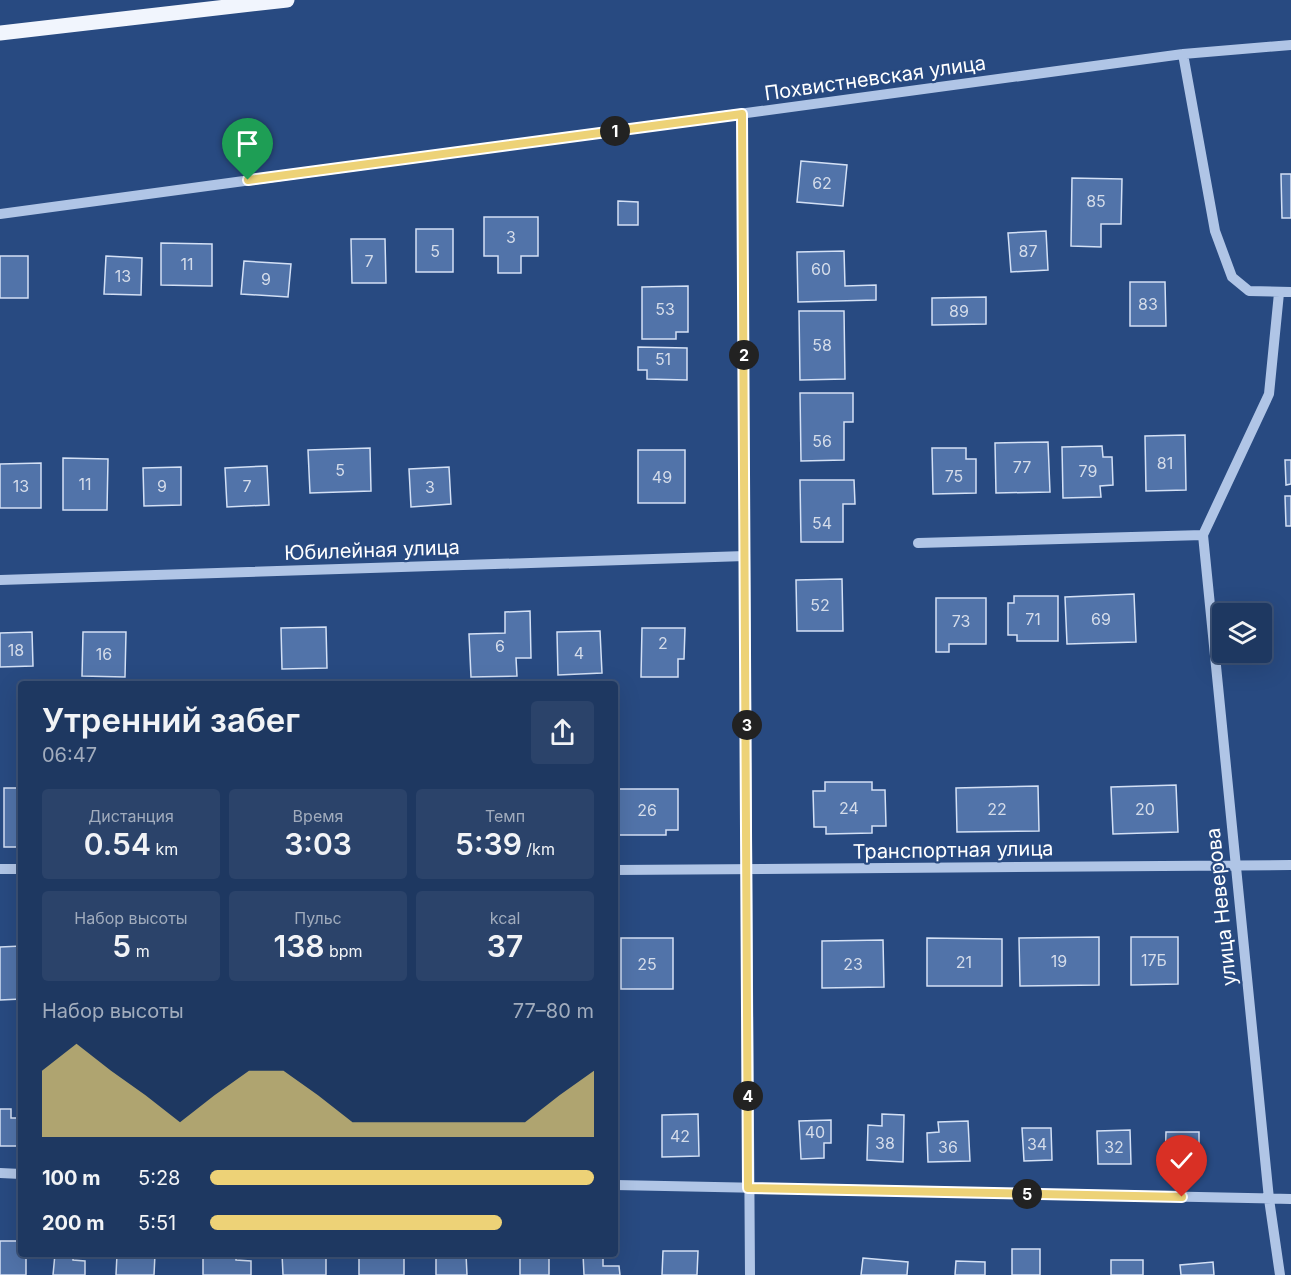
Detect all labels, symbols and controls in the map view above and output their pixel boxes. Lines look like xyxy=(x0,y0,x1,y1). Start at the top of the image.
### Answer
street label: Похвистневская улица xyxy=(763,51,987,105)
pin: 1 xyxy=(600,116,630,146)
pin xyxy=(222,118,273,180)
text: 1 xyxy=(612,121,618,141)
icon: arrive xyxy=(231,127,264,160)
house number: 62 xyxy=(812,173,832,193)
house number: 85 xyxy=(1086,191,1106,211)
house number: 3 xyxy=(506,227,516,247)
house number: 5 xyxy=(430,241,440,261)
house number: 87 xyxy=(1019,241,1037,261)
house number: 7 xyxy=(364,251,374,271)
house number: 11 xyxy=(180,254,194,274)
house number: 60 xyxy=(811,259,831,279)
house number: 13 xyxy=(115,266,131,286)
house number: 9 xyxy=(261,269,271,289)
house number: 83 xyxy=(1138,294,1158,314)
house number: 53 xyxy=(655,299,675,319)
house number: 89 xyxy=(949,301,969,321)
house number: 58 xyxy=(812,335,832,355)
pin: 2 xyxy=(729,340,759,370)
text: 2 xyxy=(739,345,749,365)
house number: 51 xyxy=(655,349,671,369)
house number: 56 xyxy=(812,431,832,451)
house number: 81 xyxy=(1157,453,1173,473)
house number: 77 xyxy=(1013,457,1031,477)
house number: 5 xyxy=(335,460,345,480)
house number: 79 xyxy=(1079,461,1097,481)
house number: 75 xyxy=(945,466,963,486)
house number: 49 xyxy=(652,467,672,487)
house number: 11 xyxy=(78,474,92,494)
house number: 13 xyxy=(13,476,29,496)
house number: 9 xyxy=(157,476,167,496)
house number: 7 xyxy=(242,476,252,496)
house number: 3 xyxy=(425,477,435,497)
house number: 54 xyxy=(812,513,832,533)
street label: Юбилейная улица xyxy=(284,535,460,565)
house number: 52 xyxy=(810,595,830,615)
map controls xyxy=(1212,603,1272,663)
button: layers xyxy=(1212,603,1272,663)
house number: 71 xyxy=(1025,609,1041,629)
house number: 69 xyxy=(1091,609,1111,629)
house number: 73 xyxy=(952,611,970,631)
house number: 2 xyxy=(658,633,668,653)
house number: 6 xyxy=(495,636,505,656)
house number: 18 xyxy=(8,640,24,660)
house number: 4 xyxy=(574,643,584,663)
house number: 16 xyxy=(96,644,112,664)
text: Утренний забег xyxy=(42,700,300,740)
button: share xyxy=(531,701,594,764)
pin: 3 xyxy=(732,710,762,740)
text: 3 xyxy=(742,715,752,735)
text: 06:47 xyxy=(42,743,97,767)
house number: 24 xyxy=(839,798,859,818)
house number: 22 xyxy=(987,799,1007,819)
house number: 20 xyxy=(1135,799,1155,819)
house number: 26 xyxy=(637,800,657,820)
text: Дистанция xyxy=(88,806,174,826)
text: Время xyxy=(293,806,343,826)
text: Темп xyxy=(485,806,525,826)
text: 0.54 xyxy=(84,826,151,862)
text: 3:03 xyxy=(284,826,352,862)
text: 5:39 xyxy=(455,826,522,862)
street label: улица Неверова xyxy=(1201,827,1241,987)
street label: Транспортная улица xyxy=(852,836,1054,864)
text: km xyxy=(151,839,178,859)
text: /km xyxy=(522,839,555,859)
text: Набор высоты xyxy=(74,908,188,928)
text: Пульс xyxy=(294,908,342,928)
text: kcal xyxy=(490,908,520,928)
text: 5 xyxy=(112,928,131,964)
text: 138 xyxy=(273,928,324,964)
text: 37 xyxy=(487,928,523,964)
text: m xyxy=(131,941,150,961)
text: bpm xyxy=(324,941,363,961)
house number: 17Б xyxy=(1141,950,1167,970)
house number: 19 xyxy=(1051,951,1067,971)
house number: 21 xyxy=(956,952,972,972)
house number: 25 xyxy=(637,954,657,974)
house number: 23 xyxy=(843,954,863,974)
text: Набор высоты xyxy=(42,999,184,1023)
text: 77–80 m xyxy=(513,999,594,1023)
pin: 4 xyxy=(733,1081,763,1111)
text: 4 xyxy=(743,1086,753,1106)
house number: 40 xyxy=(805,1122,825,1142)
house number: 42 xyxy=(670,1126,690,1146)
house number: 38 xyxy=(875,1133,895,1153)
house number: 34 xyxy=(1027,1134,1047,1154)
pin xyxy=(1156,1135,1207,1197)
house number: 36 xyxy=(938,1137,958,1157)
house number: 32 xyxy=(1104,1137,1124,1157)
icon: check xyxy=(1165,1144,1198,1177)
text: 100 m xyxy=(42,1166,101,1190)
text: 5:28 xyxy=(138,1166,181,1190)
pin: 5 xyxy=(1012,1179,1042,1209)
text: 5 xyxy=(1022,1184,1032,1204)
text: 200 m xyxy=(42,1211,105,1235)
text: 5:51 xyxy=(138,1211,176,1235)

